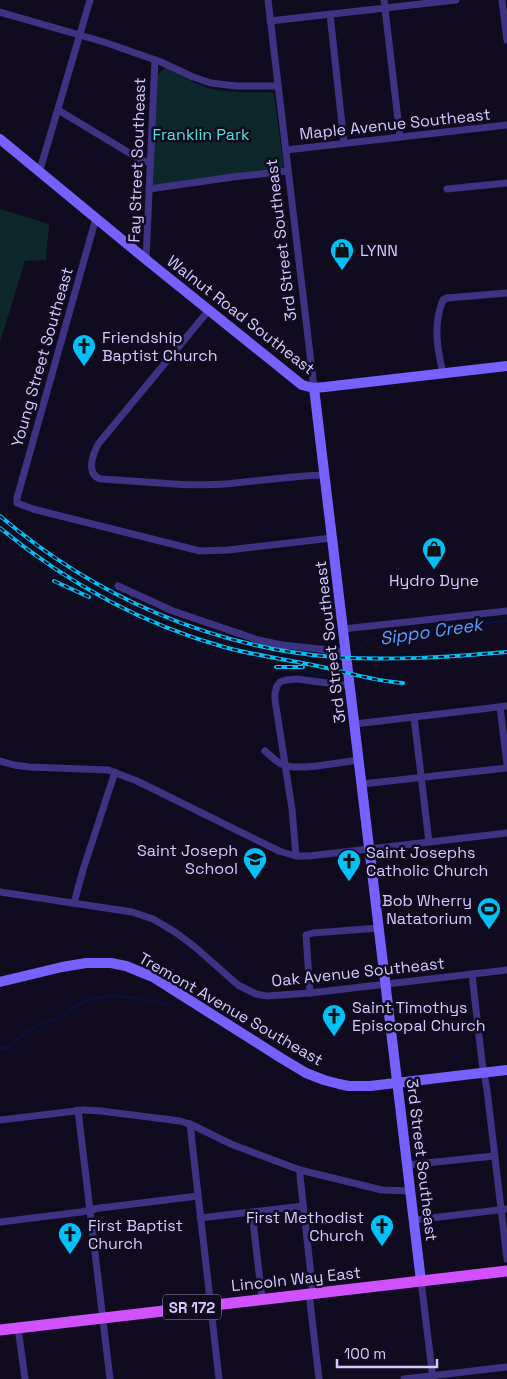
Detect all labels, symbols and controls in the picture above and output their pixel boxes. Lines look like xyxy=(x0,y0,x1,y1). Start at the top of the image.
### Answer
street label: Fay Street Southeast xyxy=(124,77,150,243)
street label: Maple Avenue Southeast xyxy=(298,104,492,144)
park label: Franklin Park xyxy=(152,124,250,145)
street label: 3rd Street Southeast xyxy=(261,157,301,323)
shop icon: LYNN xyxy=(329,237,355,271)
place label: LYNN xyxy=(360,240,398,261)
street label: Walnut Road Southeast xyxy=(163,251,319,379)
street label: Young Street Southeast xyxy=(6,265,78,449)
place label: Friendship Baptist Church xyxy=(102,327,218,366)
church icon: Friendship Baptist Church xyxy=(71,333,97,367)
shop icon: Hydro Dyne xyxy=(421,536,447,570)
street label: 3rd Street Southeast xyxy=(310,559,350,725)
place label: Hydro Dyne xyxy=(389,570,479,591)
water label: Sippo Creek xyxy=(378,612,486,650)
place label: Saint Joseph School xyxy=(137,840,238,879)
place label: Saint Josephs Catholic Church xyxy=(366,842,488,881)
school or university icon: Saint Joseph School xyxy=(242,846,268,880)
church icon: Saint Josephs Catholic Church xyxy=(336,848,362,882)
place label: Bob Wherry Natatorium xyxy=(382,890,472,929)
sports icon: Bob Wherry Natatorium xyxy=(476,896,502,930)
street label: Tremont Avenue Southeast xyxy=(135,948,327,1070)
street label: Oak Avenue Southeast xyxy=(270,952,446,992)
place label: Saint Timothys Episcopal Church xyxy=(352,997,486,1036)
church icon: Saint Timothys Episcopal Church xyxy=(321,1003,347,1037)
street label: 3rd Street Southeast xyxy=(402,1077,442,1243)
place label: First Methodist Church xyxy=(246,1207,364,1246)
church icon: First Methodist Church xyxy=(369,1213,395,1247)
place label: First Baptist Church xyxy=(88,1215,183,1254)
church icon: First Baptist Church xyxy=(57,1221,83,1255)
street label: Lincoln Way East xyxy=(230,1262,362,1296)
road number: SR 172 xyxy=(163,1294,221,1320)
scale bar xyxy=(337,1336,437,1368)
text: 100 m xyxy=(344,1344,386,1363)

